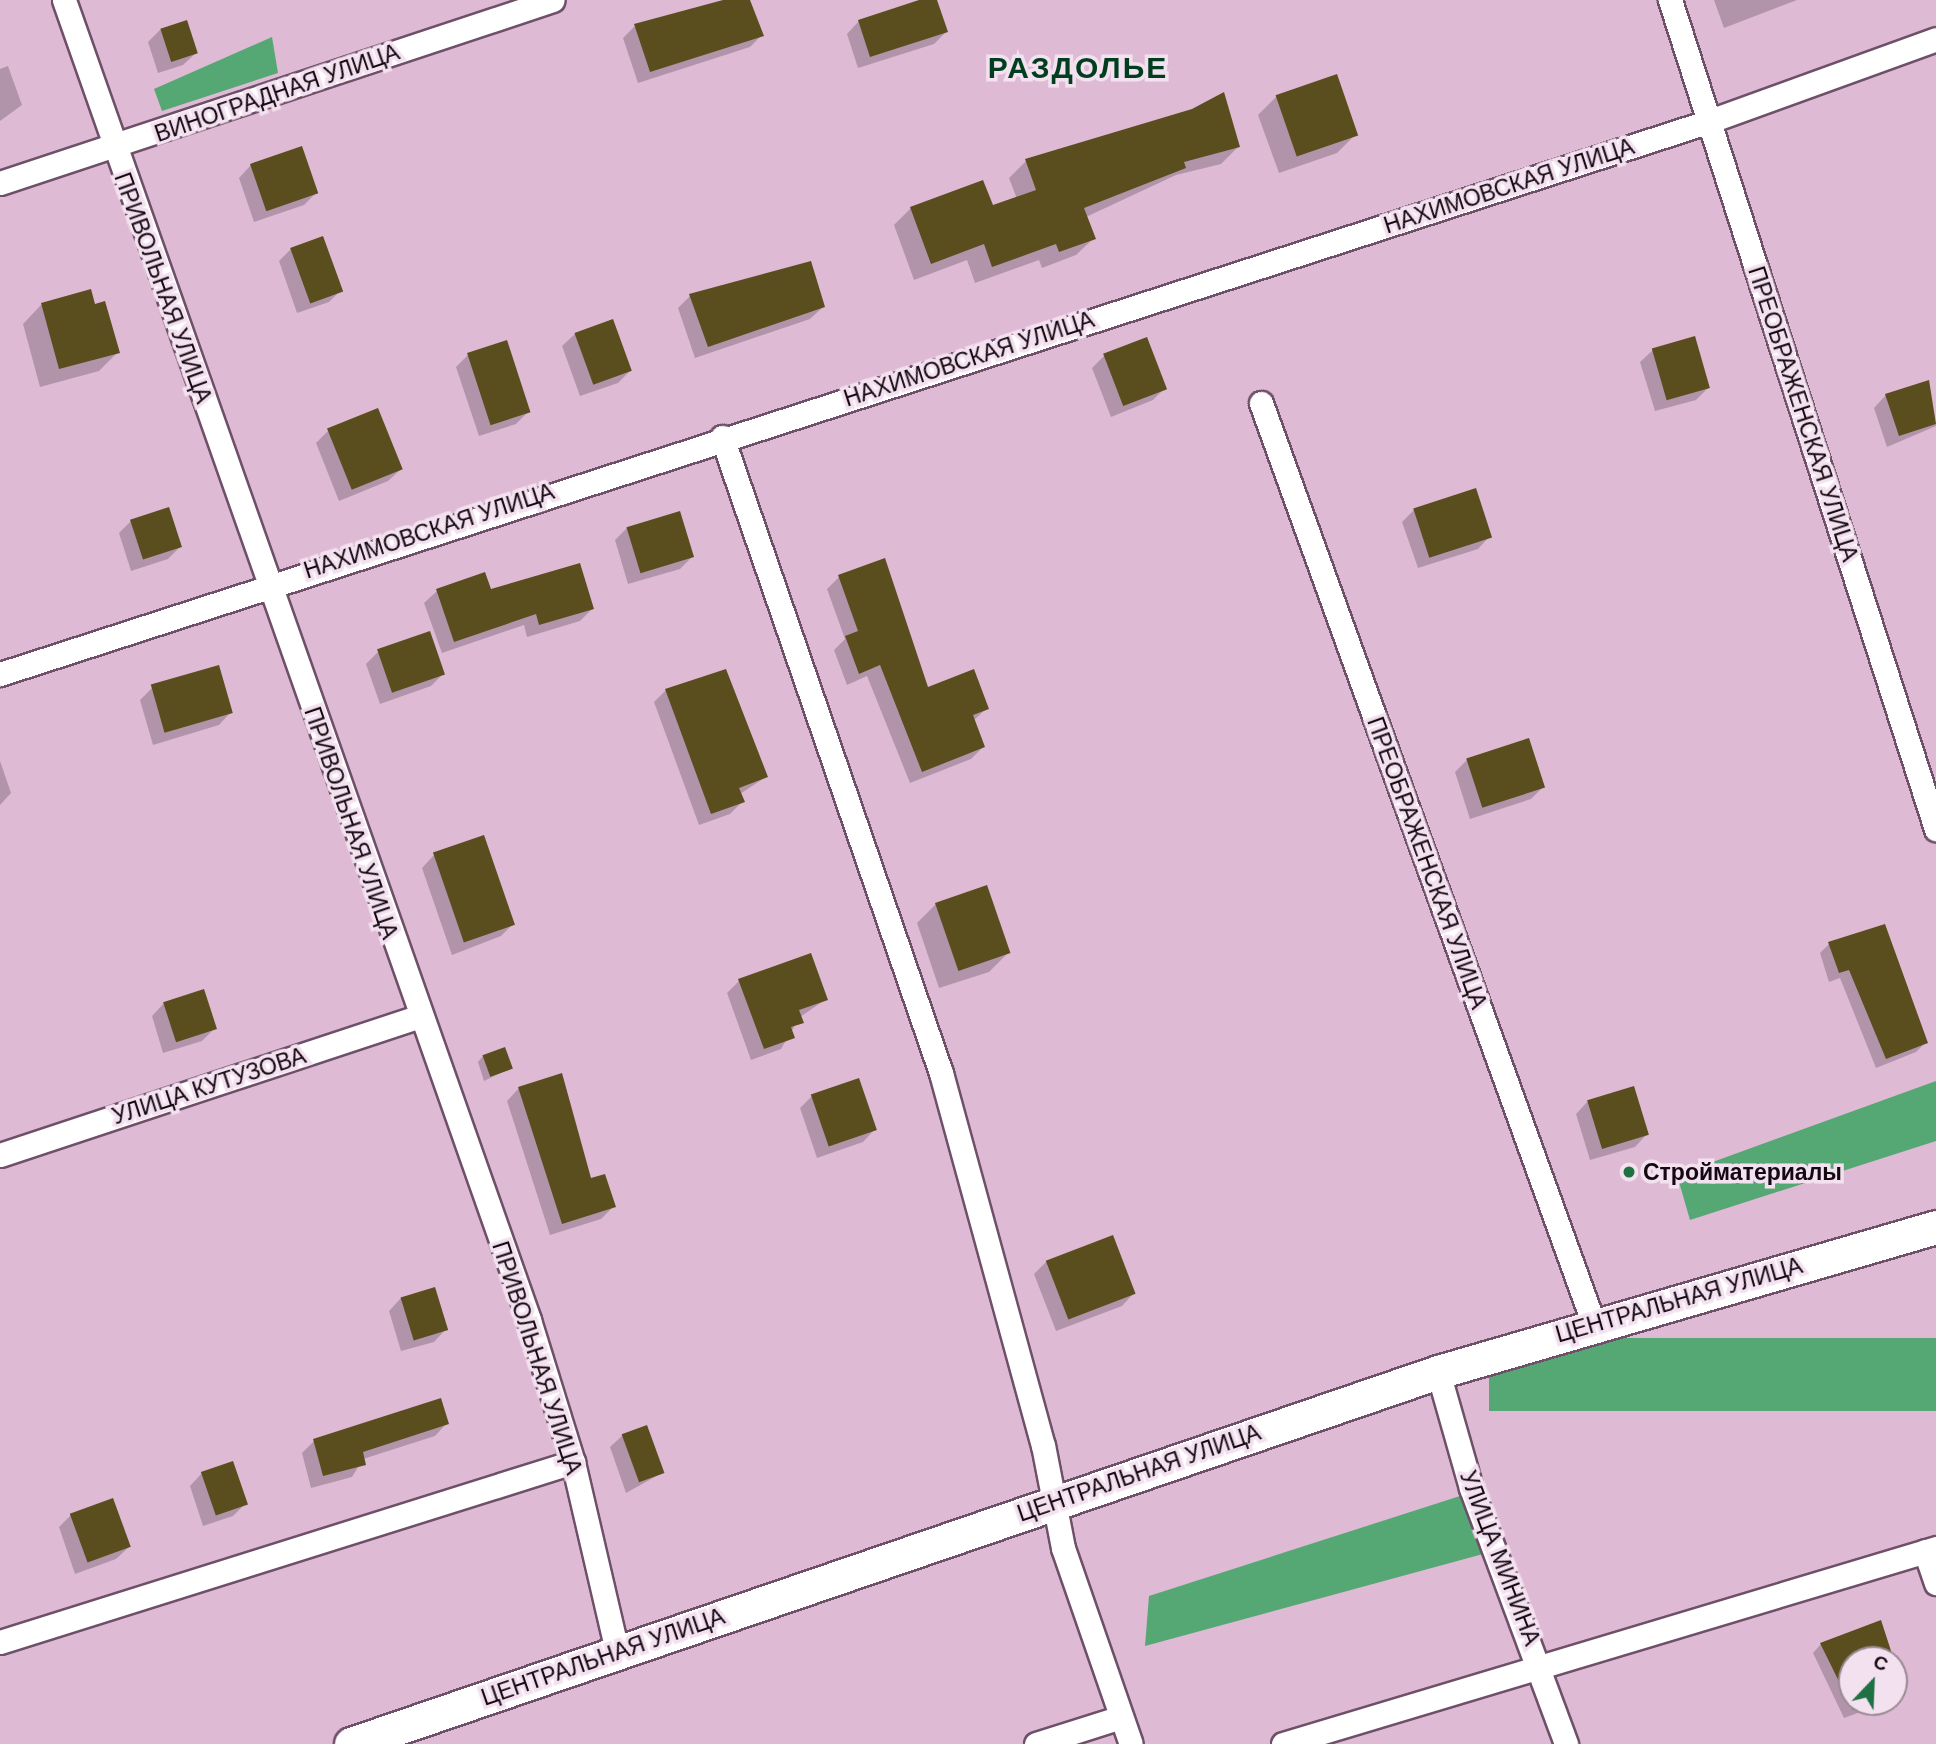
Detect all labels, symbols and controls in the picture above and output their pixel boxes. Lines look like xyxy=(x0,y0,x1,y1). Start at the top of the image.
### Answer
street label: ВИНОГРАДНАЯ УЛИЦА xyxy=(151,38,403,148)
district label: РАЗДОЛЬЕ xyxy=(989,50,1167,86)
street label: НАХИМОВСКАЯ УЛИЦА xyxy=(1380,132,1638,240)
street label: ПРИВОЛЬНАЯ УЛИЦА xyxy=(108,169,218,407)
street label: ПРЕОБРАЖЕНСКАЯ УЛИЦА xyxy=(1742,263,1864,565)
street label: НАХИМОВСКАЯ УЛИЦА xyxy=(840,305,1098,413)
street label: НАХИМОВСКАЯ УЛИЦА xyxy=(300,477,558,585)
street label: ПРИВОЛЬНАЯ УЛИЦА xyxy=(298,703,404,943)
street label: ПРЕОБРАЖЕНСКАЯ УЛИЦА xyxy=(1361,713,1493,1013)
street label: УЛИЦА КУТУЗОВА xyxy=(109,1042,309,1130)
place label: Стройматериалы xyxy=(1643,1158,1842,1186)
marker: Стройматериалы xyxy=(1621,1164,1637,1180)
street label: ПРИВОЛЬНАЯ УЛИЦА xyxy=(486,1238,588,1478)
street label: ЦЕНТРАЛЬНАЯ УЛИЦА xyxy=(1552,1252,1806,1348)
street label: ЦЕНТРАЛЬНАЯ УЛИЦА xyxy=(1014,1418,1264,1528)
street label: УЛИЦА МИНИНА xyxy=(1454,1467,1546,1649)
street label: ЦЕНТРАЛЬНАЯ УЛИЦА xyxy=(478,1602,728,1712)
north arrow xyxy=(1838,1646,1908,1716)
text: С xyxy=(1870,1651,1891,1675)

